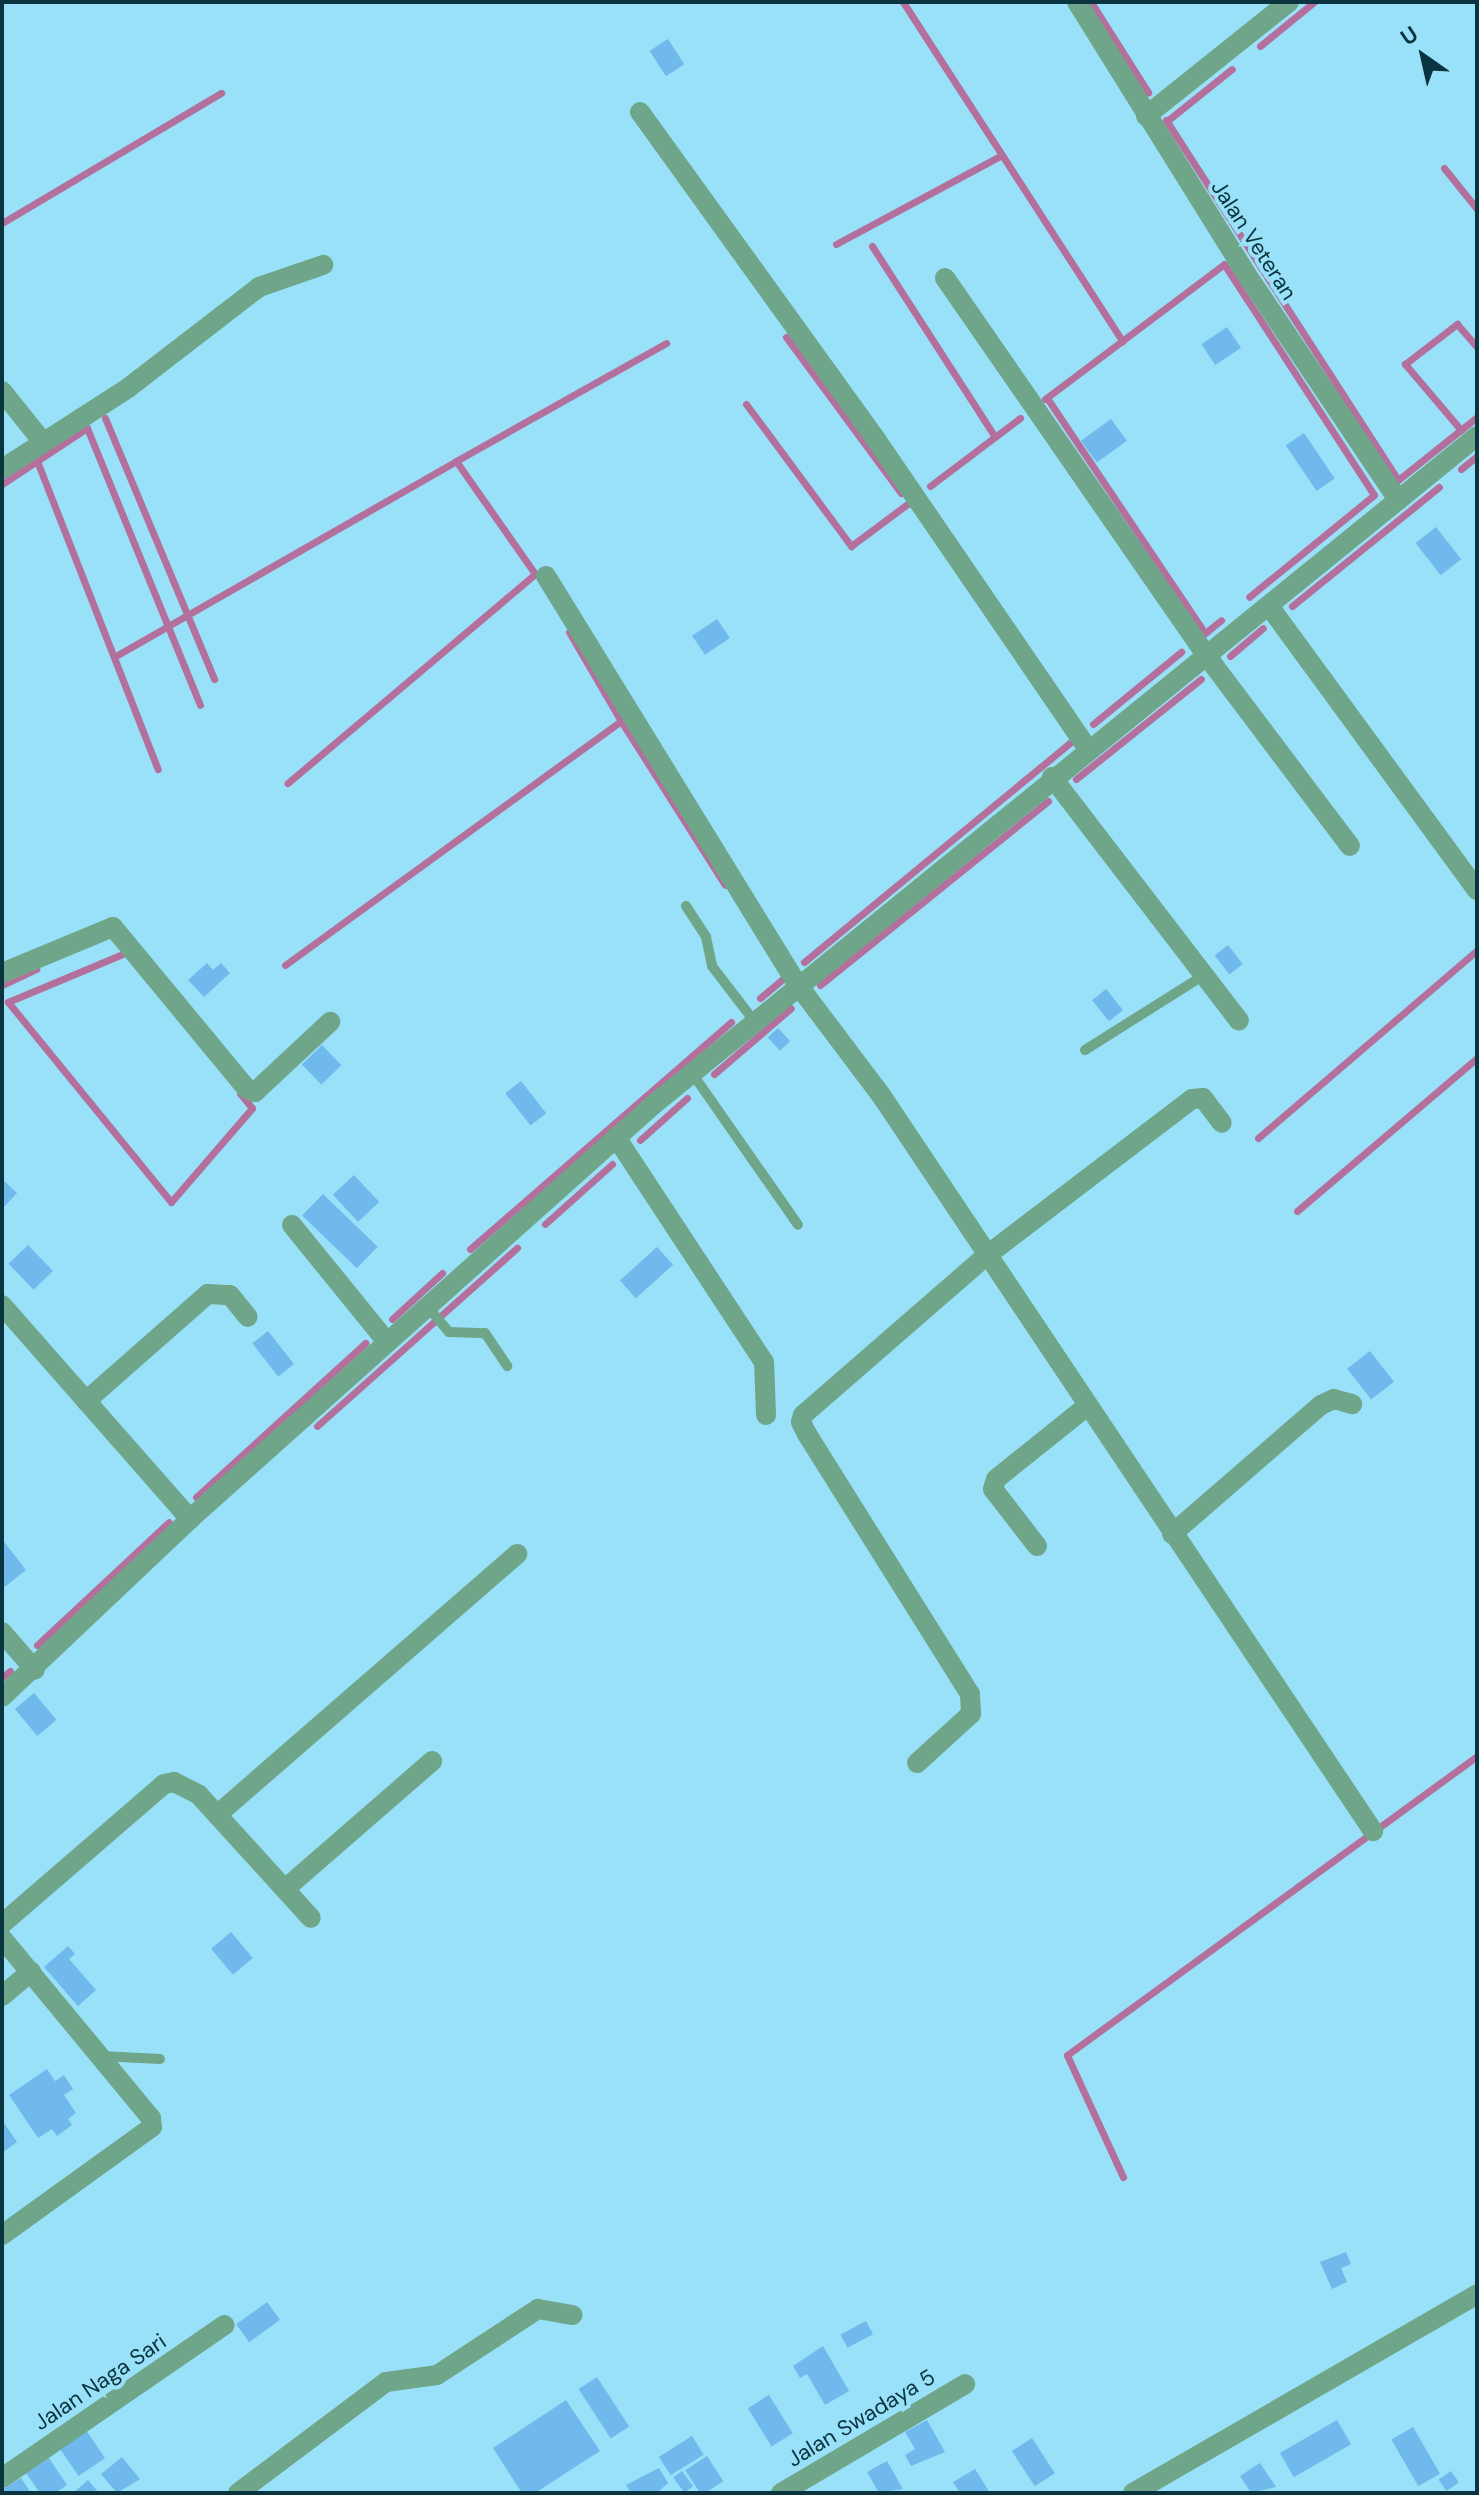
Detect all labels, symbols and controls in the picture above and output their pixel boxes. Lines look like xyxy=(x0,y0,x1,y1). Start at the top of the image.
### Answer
north arrow xyxy=(1383,16,1463,96)
text: U xyxy=(1395,19,1424,52)
street label: Jalan Veteran xyxy=(1206,175,1302,305)
street label: Jalan Naga Sari xyxy=(29,2328,171,2436)
street label: Jalan Swadaya 5 xyxy=(782,2364,940,2472)

